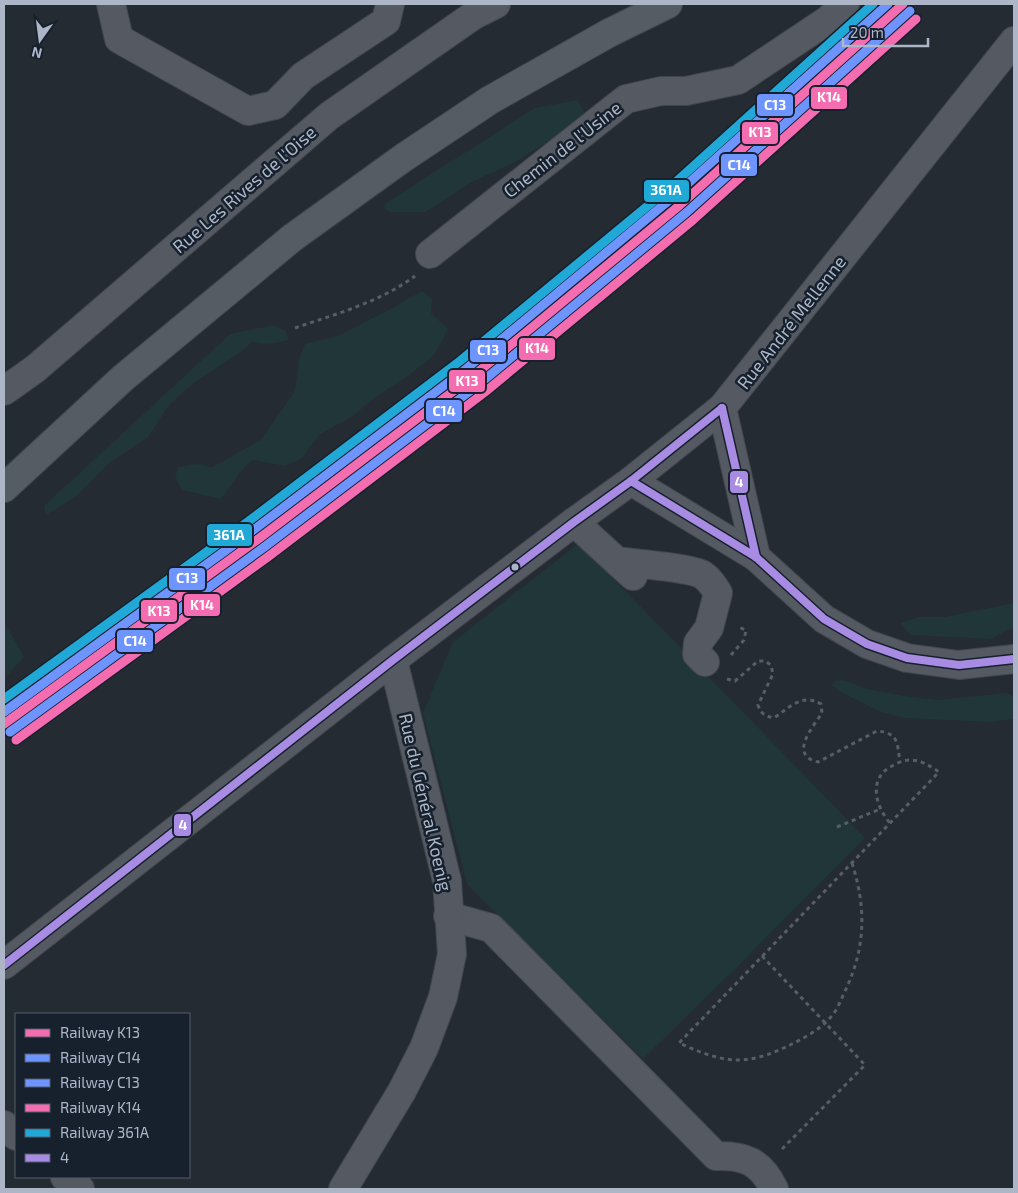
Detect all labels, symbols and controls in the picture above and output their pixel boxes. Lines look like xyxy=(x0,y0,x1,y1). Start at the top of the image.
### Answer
north arrow xyxy=(15,15,65,65)
scale bar xyxy=(843,15,928,47)
text: 20 m xyxy=(850,23,884,41)
text: N xyxy=(30,44,44,63)
line badge: K14 xyxy=(810,86,848,110)
text: K14 xyxy=(817,88,841,105)
line badge: C13 xyxy=(756,93,794,117)
street label: Chemin de l'Usine xyxy=(499,96,625,202)
text: C13 xyxy=(764,96,786,113)
street label: Rue Les Rives de l'Oise xyxy=(168,121,320,257)
line badge: K13 xyxy=(741,121,779,145)
text: K13 xyxy=(749,123,771,140)
line badge: C14 xyxy=(720,153,758,177)
text: C14 xyxy=(727,156,751,173)
line badge: 361A xyxy=(643,179,690,203)
text: 361A xyxy=(650,181,683,198)
street label: Rue André Mellenne xyxy=(732,251,850,393)
line badge: K14 xyxy=(518,337,556,361)
line badge: C13 xyxy=(469,339,507,363)
text: K14 xyxy=(525,339,549,356)
text: C13 xyxy=(477,341,499,358)
line badge: K13 xyxy=(448,369,486,393)
text: K13 xyxy=(456,372,478,389)
line badge: C14 xyxy=(425,399,463,423)
text: C14 xyxy=(432,402,456,419)
line badge: 4 xyxy=(729,470,749,494)
text: 4 xyxy=(735,473,744,490)
line badge: 361A xyxy=(206,523,253,547)
text: 361A xyxy=(213,526,246,543)
unlabelled marker xyxy=(510,562,520,572)
line badge: C13 xyxy=(168,567,206,591)
text: C13 xyxy=(176,569,198,586)
line badge: K14 xyxy=(183,593,221,617)
text: K14 xyxy=(190,596,214,613)
line badge: K13 xyxy=(140,599,178,623)
text: K13 xyxy=(148,602,170,619)
line badge: C14 xyxy=(116,629,154,653)
text: C14 xyxy=(123,632,147,649)
street label: Rue du Général Koenig xyxy=(395,711,457,893)
line badge: 4 xyxy=(173,813,192,837)
text: 4 xyxy=(179,816,188,833)
legend xyxy=(15,1013,190,1178)
text: Railway K13 xyxy=(60,1023,140,1041)
text: Railway C14 xyxy=(60,1048,141,1066)
text: Railway C13 xyxy=(60,1073,140,1091)
text: Railway K14 xyxy=(60,1098,141,1116)
text: Railway 361A xyxy=(60,1123,150,1141)
text: 4 xyxy=(60,1148,69,1166)

